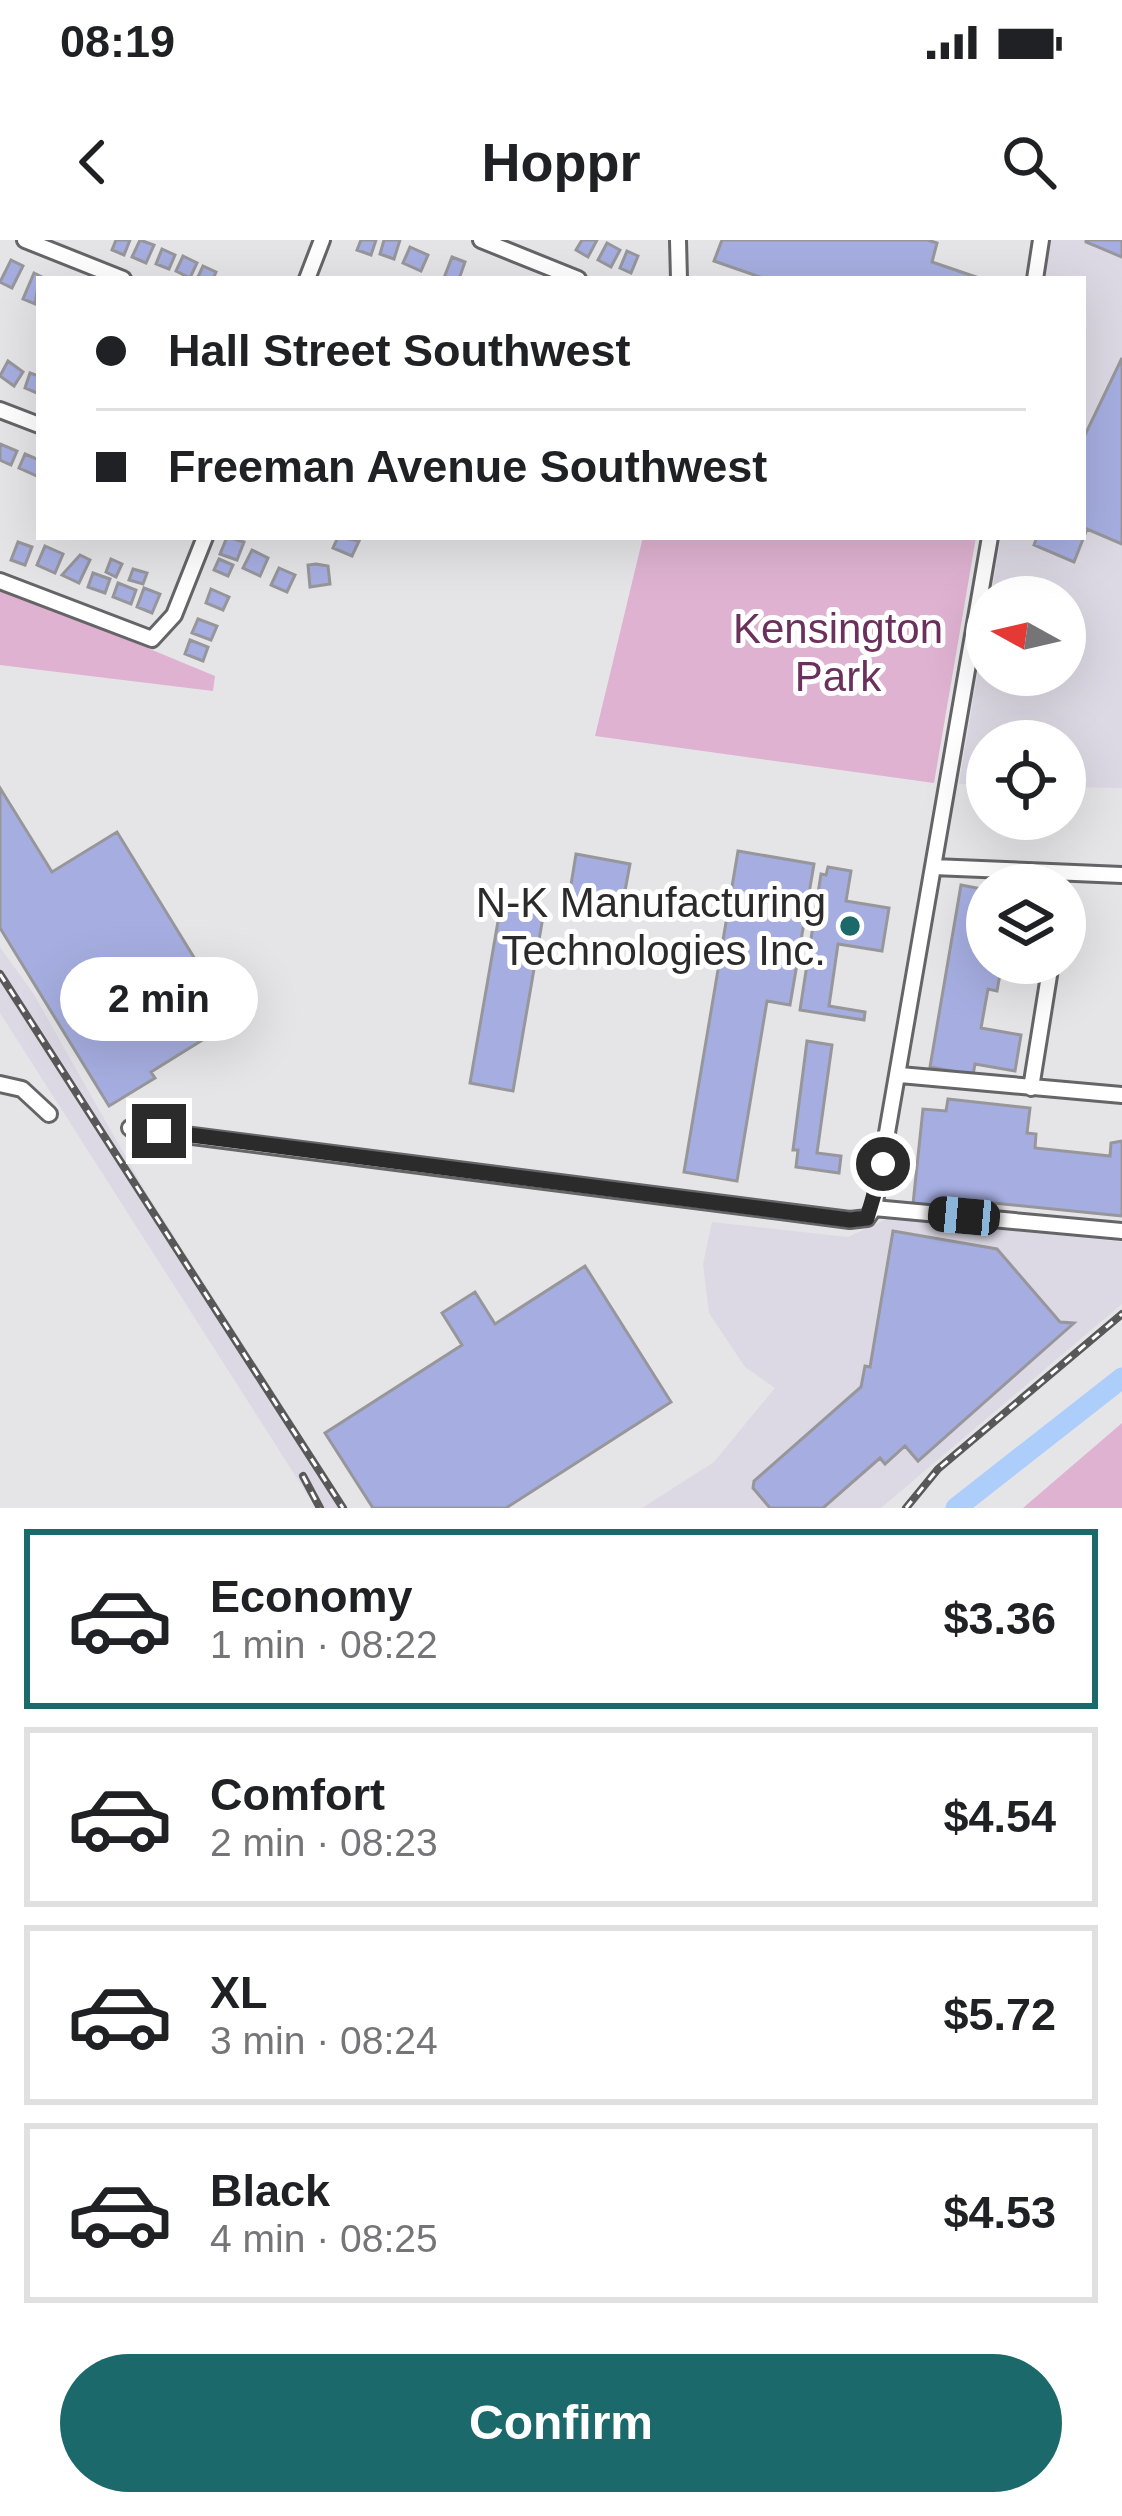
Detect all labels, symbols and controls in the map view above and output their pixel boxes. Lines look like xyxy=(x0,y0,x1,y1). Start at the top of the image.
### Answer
text: 08:19 xyxy=(60,16,175,67)
icon: back xyxy=(60,129,126,195)
icon: search xyxy=(996,129,1062,195)
text: Hoppr xyxy=(482,132,640,192)
text: Hall Street Southwest xyxy=(168,325,631,376)
text: Freeman Avenue Southwest xyxy=(168,441,767,492)
north arrow xyxy=(966,576,1086,696)
map controls xyxy=(966,576,1086,984)
park label: Kensington Park xyxy=(733,605,943,700)
button: locate xyxy=(966,720,1086,840)
button: layers xyxy=(966,864,1086,984)
place label: N-K Manufacturing Technologies Inc. xyxy=(476,879,826,974)
marker: N-K Manufacturing Technologies Inc. xyxy=(837,913,863,939)
callout: 2 min xyxy=(60,957,258,1041)
text: 2 min xyxy=(108,977,210,1020)
route end xyxy=(132,1104,186,1158)
route start xyxy=(856,1137,910,1191)
car xyxy=(927,1195,1001,1237)
icon: car xyxy=(66,1565,174,1673)
text: Economy xyxy=(210,1571,413,1622)
text: $3.36 xyxy=(943,1593,1056,1644)
text: 1 min · 08:22 xyxy=(210,1623,438,1666)
icon: car xyxy=(66,1763,174,1871)
text: Comfort xyxy=(210,1769,385,1820)
text: $4.54 xyxy=(943,1791,1056,1842)
text: 2 min · 08:23 xyxy=(210,1821,438,1864)
icon: car xyxy=(66,1961,174,2069)
text: XL xyxy=(210,1967,268,2018)
text: $5.72 xyxy=(943,1989,1056,2040)
text: 3 min · 08:24 xyxy=(210,2019,438,2062)
icon: car xyxy=(66,2159,174,2267)
text: Black xyxy=(210,2165,330,2216)
text: $4.53 xyxy=(943,2187,1056,2238)
text: 4 min · 08:25 xyxy=(210,2217,438,2260)
button: Confirm xyxy=(60,2354,1062,2492)

